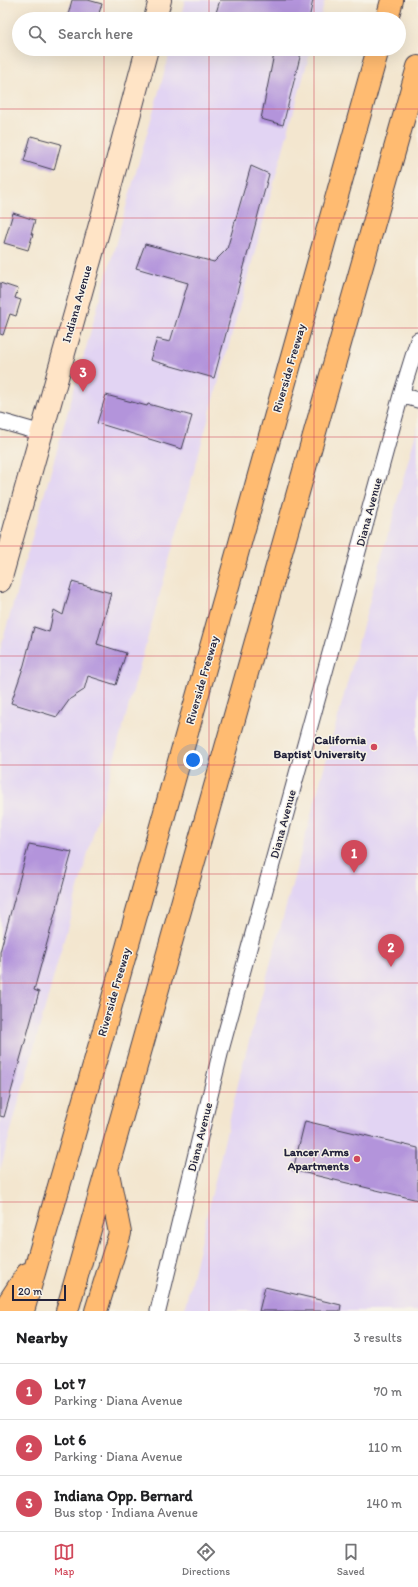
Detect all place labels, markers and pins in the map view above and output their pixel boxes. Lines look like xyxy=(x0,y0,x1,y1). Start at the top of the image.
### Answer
pin: 3 xyxy=(70,359,96,392)
place label: California Baptist University xyxy=(273,733,366,762)
marker: California Baptist University xyxy=(369,742,379,752)
pin: 1 xyxy=(341,840,367,873)
pin: 2 xyxy=(378,934,404,967)
place label: Lancer Arms Apartments xyxy=(284,1145,350,1174)
marker: Lancer Arms Apartments xyxy=(352,1154,362,1164)

